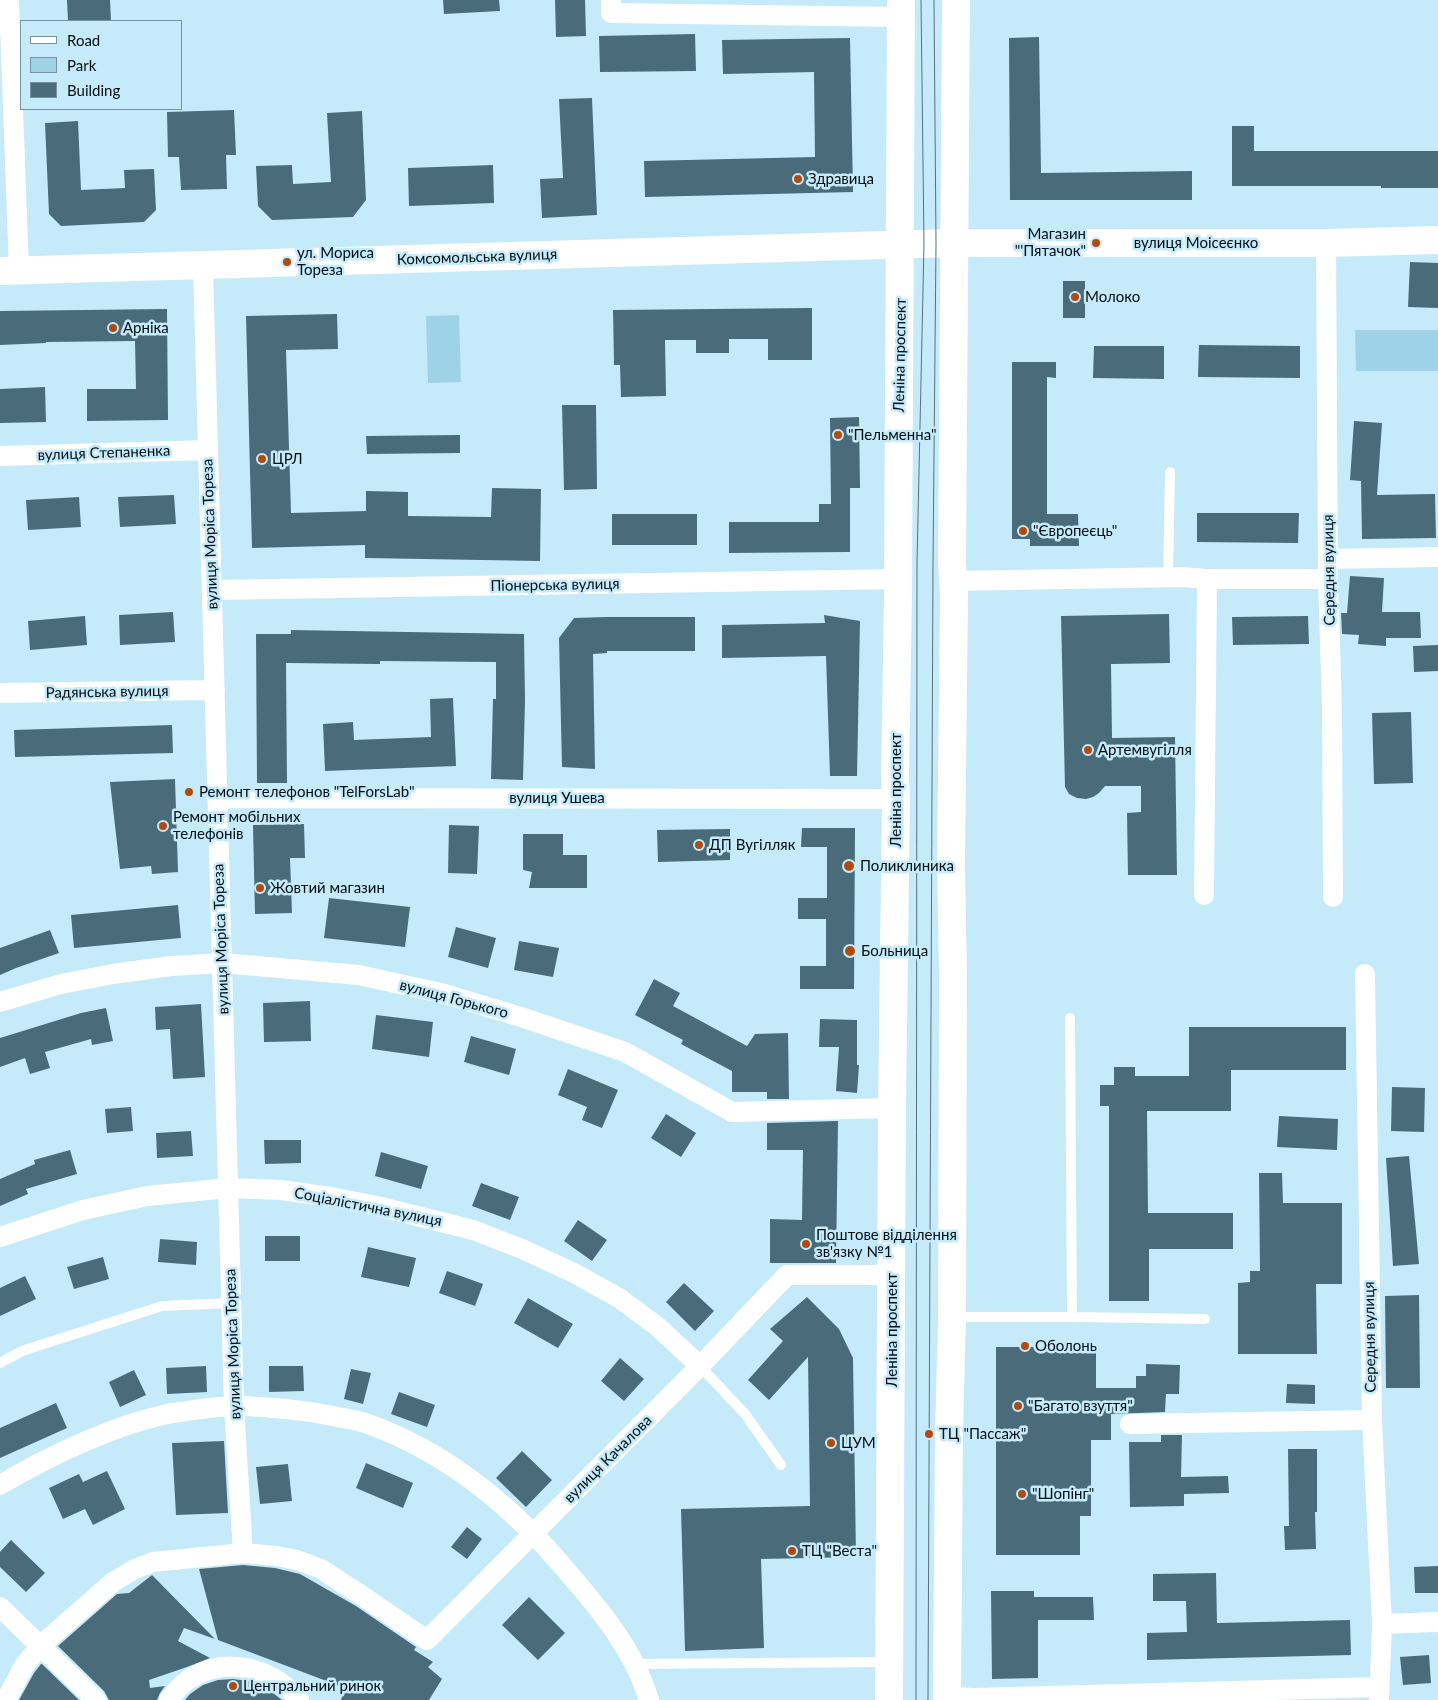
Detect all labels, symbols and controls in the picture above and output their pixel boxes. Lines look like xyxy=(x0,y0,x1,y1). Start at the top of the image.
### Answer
legend xyxy=(20,20,182,110)
text: Road xyxy=(67,31,100,49)
text: Park xyxy=(67,56,96,74)
text: Building xyxy=(67,81,120,99)
place label: Здравица xyxy=(808,170,874,188)
marker: Здравица xyxy=(792,173,804,185)
place label: Магазин "'Пятачок" xyxy=(1015,225,1086,260)
street label: вулиця Моісеєнко xyxy=(1134,234,1258,252)
marker: Магазин "'Пятачок" xyxy=(1090,237,1102,249)
place label: ул. Мориса Тореза xyxy=(297,244,374,279)
street label: Комсомольська вулиця xyxy=(396,245,558,269)
marker: ул. Мориса Тореза xyxy=(281,256,293,268)
place label: Молоко xyxy=(1085,288,1140,306)
marker: Молоко xyxy=(1069,291,1081,303)
street label: Леніна проспект xyxy=(890,298,910,412)
place label: Арніка xyxy=(123,319,169,337)
marker: Арніка xyxy=(107,322,119,334)
place label: "Пельменна" xyxy=(848,426,936,444)
marker: "Пельменна" xyxy=(832,429,844,441)
street label: вулиця Степаненка xyxy=(37,442,171,464)
place label: ЦРЛ xyxy=(272,450,303,468)
marker: ЦРЛ xyxy=(256,453,268,465)
street label: вулиця Моріса Тореза xyxy=(198,458,222,610)
street label: Середня вулиця xyxy=(1319,514,1339,626)
place label: "Європеєць" xyxy=(1033,522,1117,540)
marker: "Європеєць" xyxy=(1017,525,1029,537)
street label: Піонерська вулиця xyxy=(490,575,620,595)
street label: Радянська вулиця xyxy=(45,682,169,702)
street label: Леніна проспект xyxy=(887,733,905,847)
place label: Артемвугілля xyxy=(1098,741,1192,759)
marker: Артемвугілля xyxy=(1082,744,1094,756)
place label: Ремонт телефонов "TelForsLab" xyxy=(199,783,414,801)
marker: Ремонт телефонов "TelForsLab" xyxy=(183,786,195,798)
street label: вулиця Ушева xyxy=(509,789,605,807)
place label: Ремонт мобільних телефонів xyxy=(173,808,300,843)
marker: Ремонт мобільних телефонів xyxy=(157,820,169,832)
place label: ДП Вугілляк xyxy=(709,836,795,854)
marker: ДП Вугілляк xyxy=(693,839,705,851)
place label: Поликлиника xyxy=(860,857,954,875)
marker: Поликлиника xyxy=(842,859,856,873)
street label: вулиця Моріса Тореза xyxy=(209,863,233,1015)
place label: Жовтий магазин xyxy=(270,879,385,897)
marker: Жовтий магазин xyxy=(254,882,266,894)
place label: Больница xyxy=(861,942,928,960)
marker: Больница xyxy=(843,944,857,958)
street label: вулиця Горького xyxy=(398,976,510,1022)
street label: Соціалістична вулиця xyxy=(293,1184,443,1230)
place label: Поштове відділення зв'язку №1 xyxy=(816,1226,957,1261)
marker: Поштове відділення зв'язку №1 xyxy=(800,1238,812,1250)
street label: вулиця Моріса Тореза xyxy=(221,1268,245,1420)
street label: Леніна проспект xyxy=(883,1273,901,1387)
street label: Середня вулиця xyxy=(1360,1281,1380,1393)
place label: Оболонь xyxy=(1035,1337,1097,1355)
marker: Оболонь xyxy=(1019,1340,1031,1352)
place label: "Багато взуття" xyxy=(1028,1397,1133,1415)
marker: "Багато взуття" xyxy=(1012,1400,1024,1412)
street label: вулиця Качалова xyxy=(560,1411,656,1507)
place label: ТЦ "Пассаж" xyxy=(939,1425,1026,1443)
marker: ТЦ "Пассаж" xyxy=(923,1428,935,1440)
place label: ЦУМ xyxy=(841,1434,876,1452)
marker: ЦУМ xyxy=(825,1437,837,1449)
place label: "Шопінг" xyxy=(1032,1485,1094,1503)
marker: "Шопінг" xyxy=(1016,1488,1028,1500)
place label: ТЦ "Веста" xyxy=(802,1542,877,1560)
marker: ТЦ "Веста" xyxy=(786,1545,798,1557)
place label: Центральний ринок xyxy=(243,1677,381,1695)
marker: Центральний ринок xyxy=(227,1680,239,1692)

